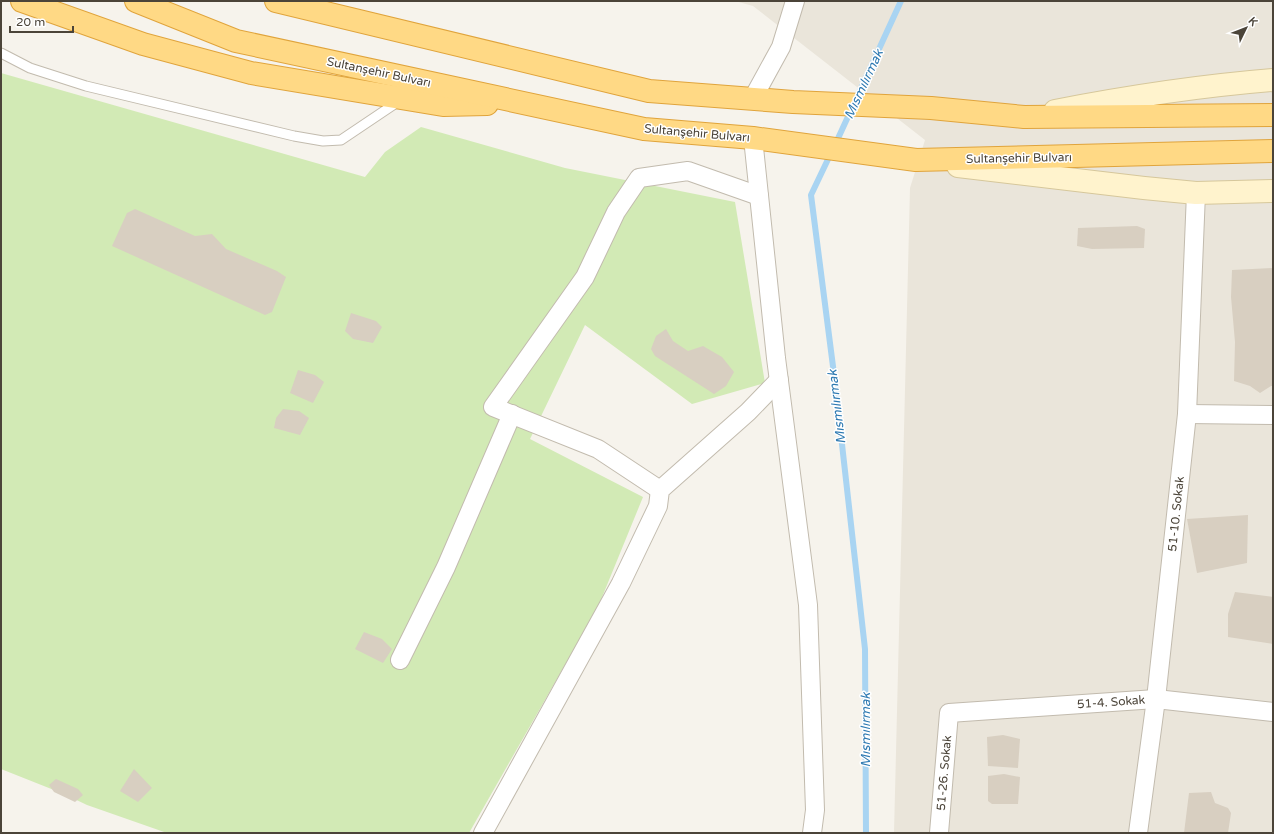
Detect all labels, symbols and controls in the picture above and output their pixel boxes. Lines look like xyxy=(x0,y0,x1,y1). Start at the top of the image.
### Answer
scale bar xyxy=(10,8,73,34)
north arrow xyxy=(1226,8,1266,48)
text: K xyxy=(1246,14,1261,29)
text: 20 m xyxy=(16,15,45,29)
water label: Mısmılırmak xyxy=(841,46,887,122)
street label: Sultanşehir Bulvarı xyxy=(326,54,432,90)
street label: Sultanşehir Bulvarı xyxy=(644,121,750,145)
street label: Sultanşehir Bulvarı xyxy=(966,150,1072,166)
water label: Mısmılırmak xyxy=(824,368,849,445)
street label: 51-10. Sokak xyxy=(1165,475,1187,552)
water label: Mısmılırmak xyxy=(858,692,874,767)
street label: 51-4. Sokak xyxy=(1076,693,1146,711)
street label: 51-26. Sokak xyxy=(934,734,954,811)

